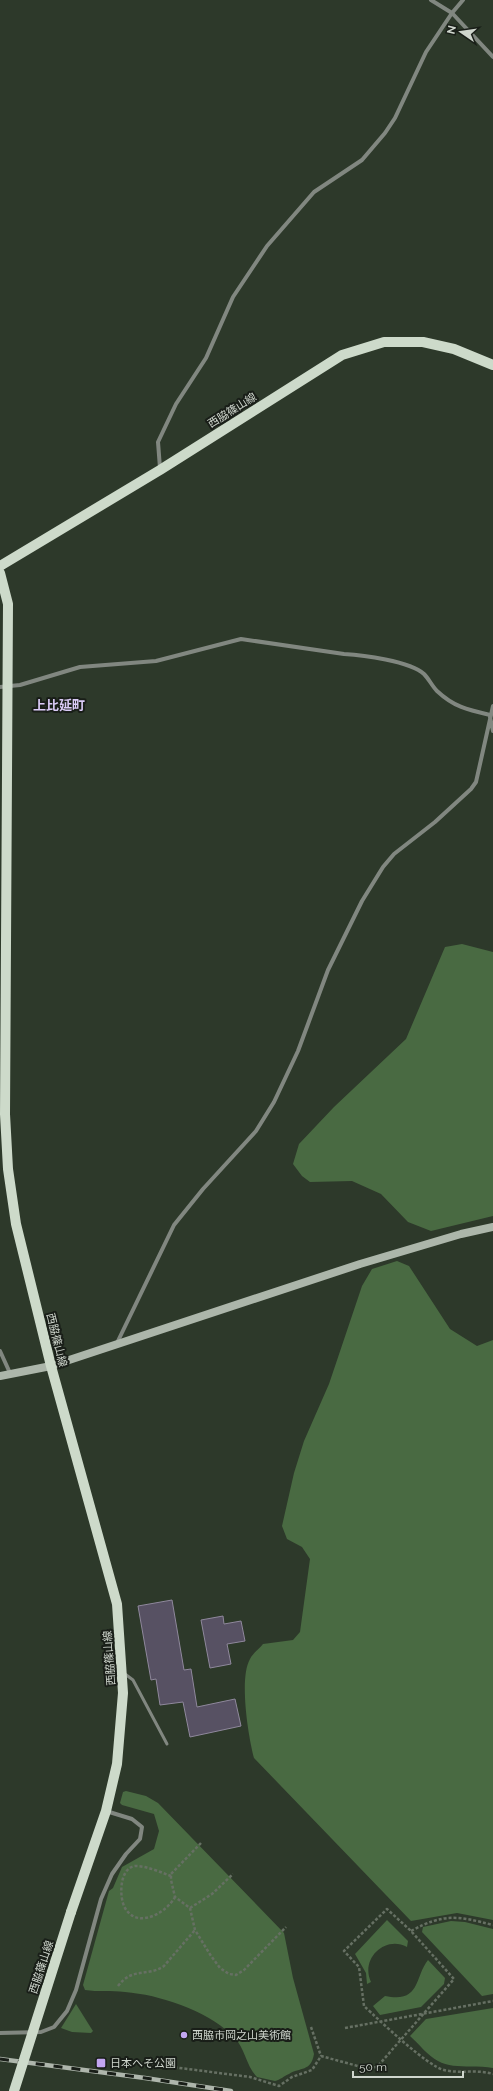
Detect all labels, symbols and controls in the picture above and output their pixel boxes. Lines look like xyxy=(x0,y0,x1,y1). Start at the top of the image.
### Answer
north arrow xyxy=(441,12,481,52)
text: N xyxy=(444,24,459,35)
street label: 西脇篠山線 xyxy=(205,390,259,431)
district label: 上比延町 xyxy=(33,698,85,713)
street label: 西脇篠山線 xyxy=(44,1312,69,1368)
street label: 西脇篠山線 xyxy=(101,1630,118,1686)
street label: 西脇篠山線 xyxy=(27,1939,56,1995)
place label: 西脇市岡之山美術館 xyxy=(192,2029,291,2042)
marker: 西脇市岡之山美術館 xyxy=(179,2030,189,2040)
scale bar xyxy=(353,2053,463,2079)
marker: 日本へそ公園 xyxy=(95,2057,107,2069)
place label: 日本へそ公園 xyxy=(110,2057,176,2070)
text: 50 m xyxy=(359,2060,387,2074)

